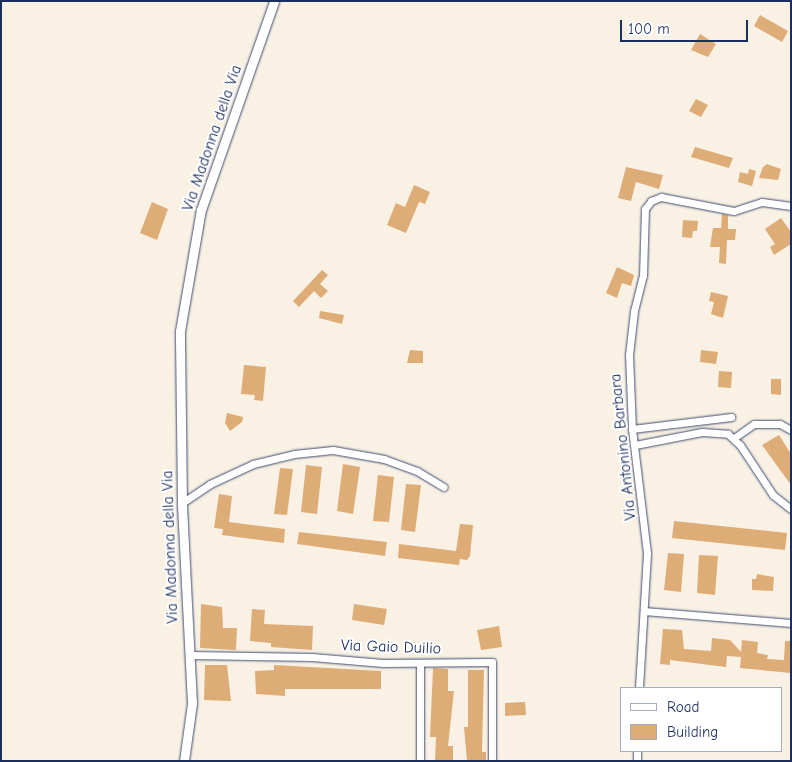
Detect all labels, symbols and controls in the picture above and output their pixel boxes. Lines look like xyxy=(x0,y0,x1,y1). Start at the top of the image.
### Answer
scale bar xyxy=(622,10,750,42)
text: 100 m xyxy=(628,20,670,38)
street label: Via Madonna della Via xyxy=(178,62,246,214)
street label: Via Antonino Barbara xyxy=(606,373,640,521)
street label: Via Madonna della Via xyxy=(158,470,182,624)
street label: Via Gaio Duilio xyxy=(340,636,442,658)
legend xyxy=(620,687,782,752)
text: Road xyxy=(667,698,699,716)
text: Building xyxy=(667,723,718,741)

